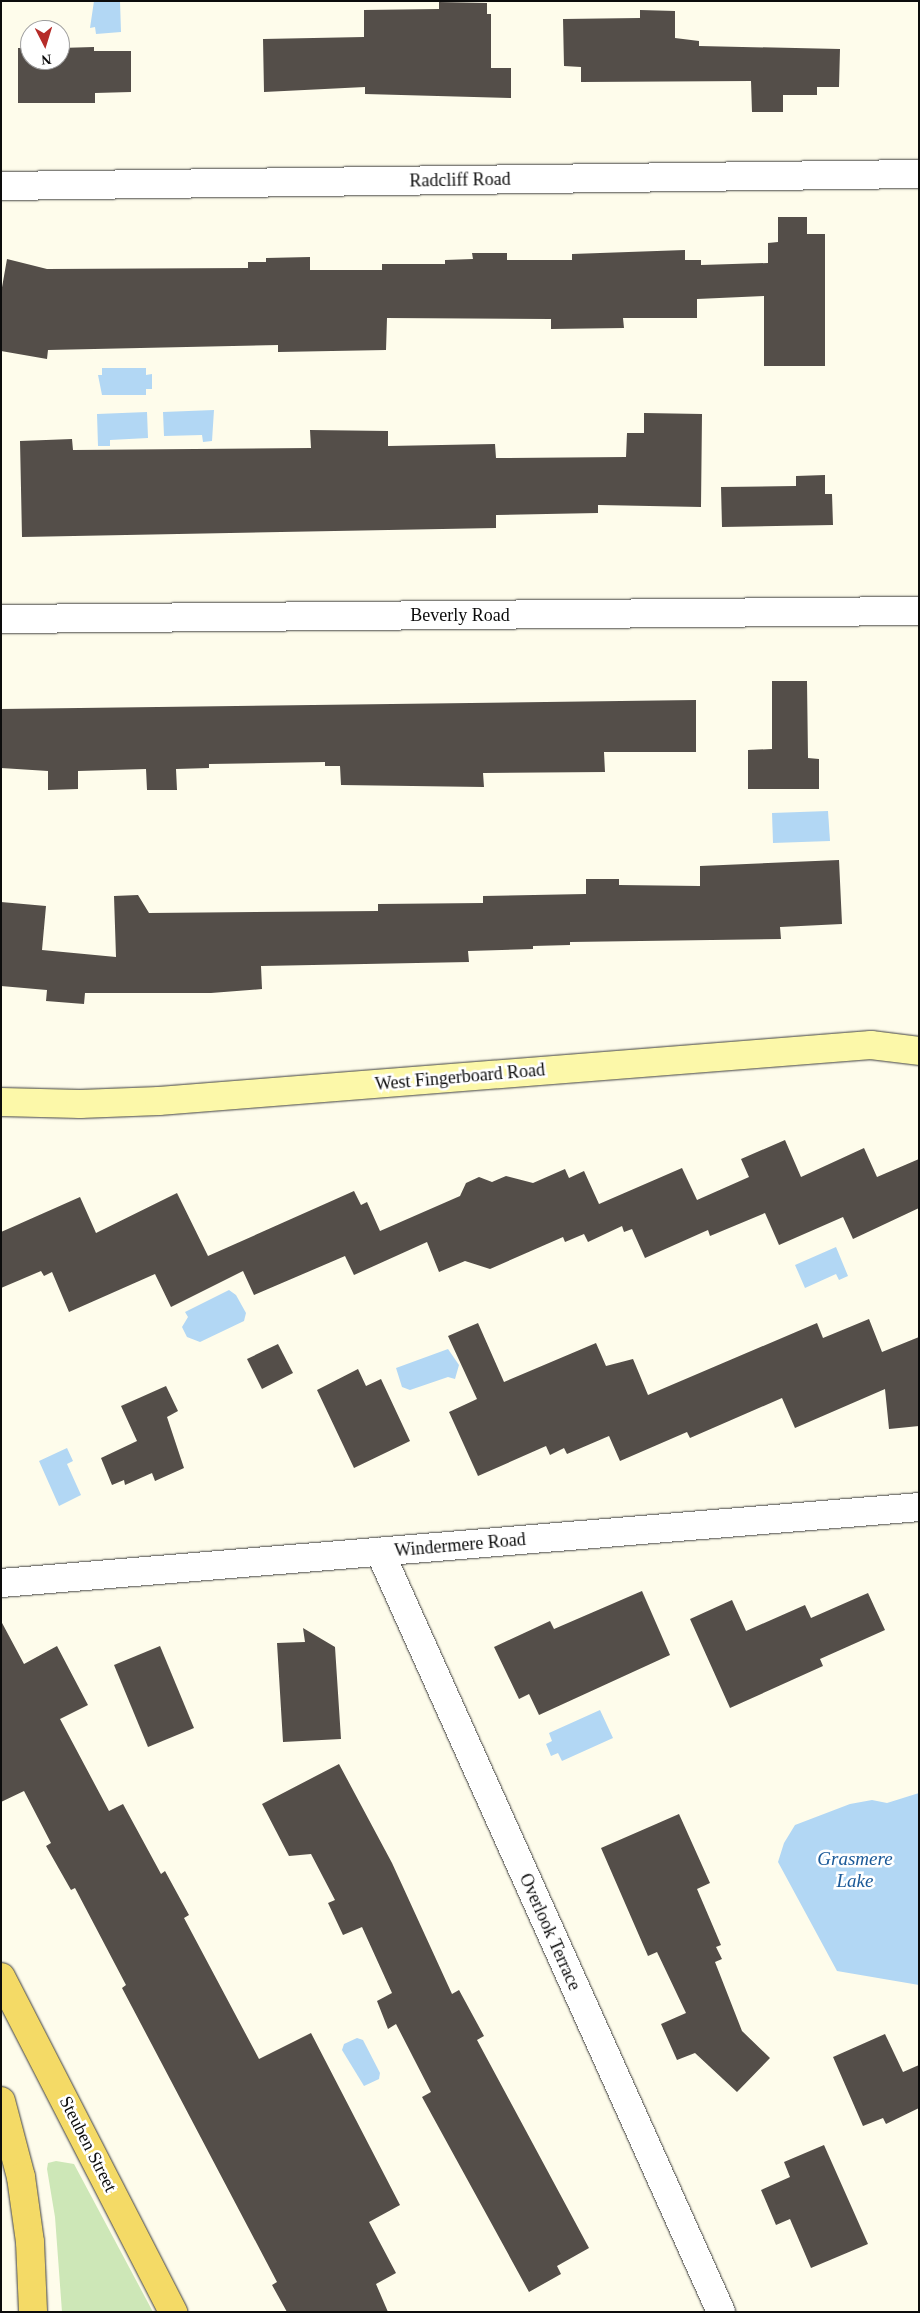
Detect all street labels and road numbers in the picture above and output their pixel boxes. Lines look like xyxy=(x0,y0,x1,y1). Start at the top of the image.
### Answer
street label: Radcliff Road xyxy=(409,168,511,192)
street label: Beverly Road xyxy=(410,604,510,626)
street label: West Fingerboard Road xyxy=(374,1059,546,1095)
street label: Windermere Road xyxy=(393,1529,527,1561)
street label: Overlook Terrace xyxy=(514,1870,586,1994)
street label: Steuben Street xyxy=(55,2093,121,2195)

